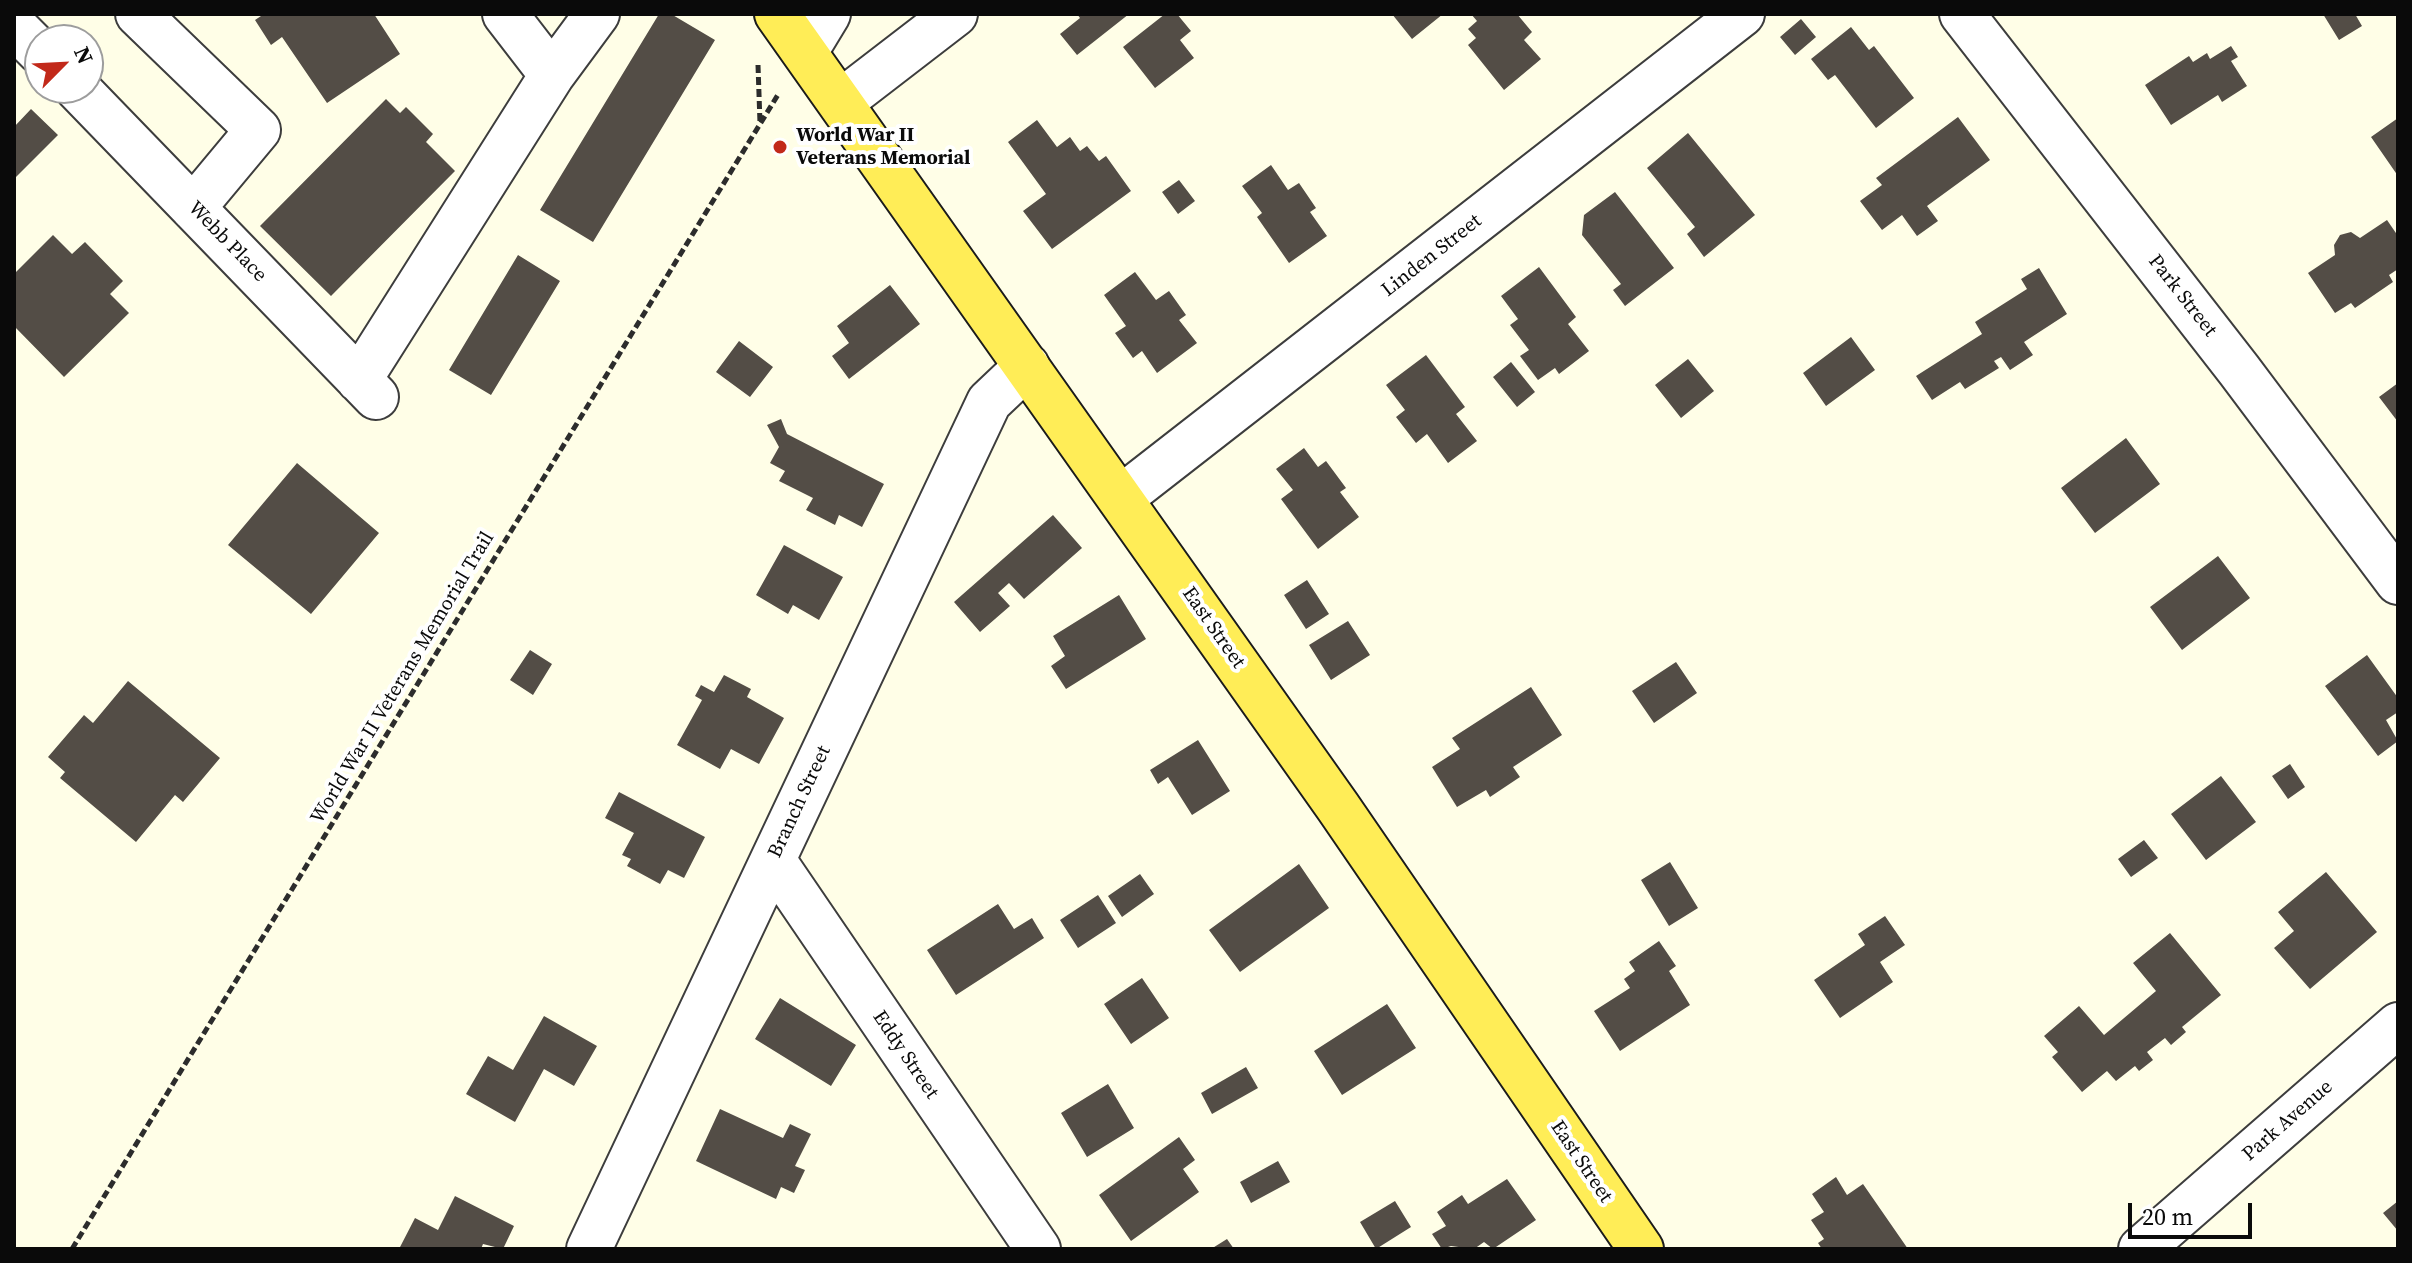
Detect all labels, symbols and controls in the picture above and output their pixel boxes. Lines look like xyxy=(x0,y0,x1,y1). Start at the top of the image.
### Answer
north arrow xyxy=(24,24,104,104)
text: N xyxy=(67,42,101,68)
place label: World War II Veterans Memorial xyxy=(796,124,971,171)
marker: World War II Veterans Memorial xyxy=(771,138,789,156)
street label: Webb Place xyxy=(183,197,271,287)
street label: Linden Street xyxy=(1377,210,1487,302)
street label: Park Street xyxy=(2143,250,2221,342)
street label: World War II Veterans Memorial Trail xyxy=(306,528,500,828)
street label: East Street xyxy=(1176,583,1250,673)
street label: Branch Street xyxy=(764,742,836,862)
street label: Eddy Street xyxy=(867,1006,943,1104)
street label: Park Avenue xyxy=(2238,1075,2338,1167)
street label: East Street xyxy=(1545,1116,1617,1208)
scale bar xyxy=(2132,1187,2256,1237)
text: 20 m xyxy=(2142,1200,2193,1233)

